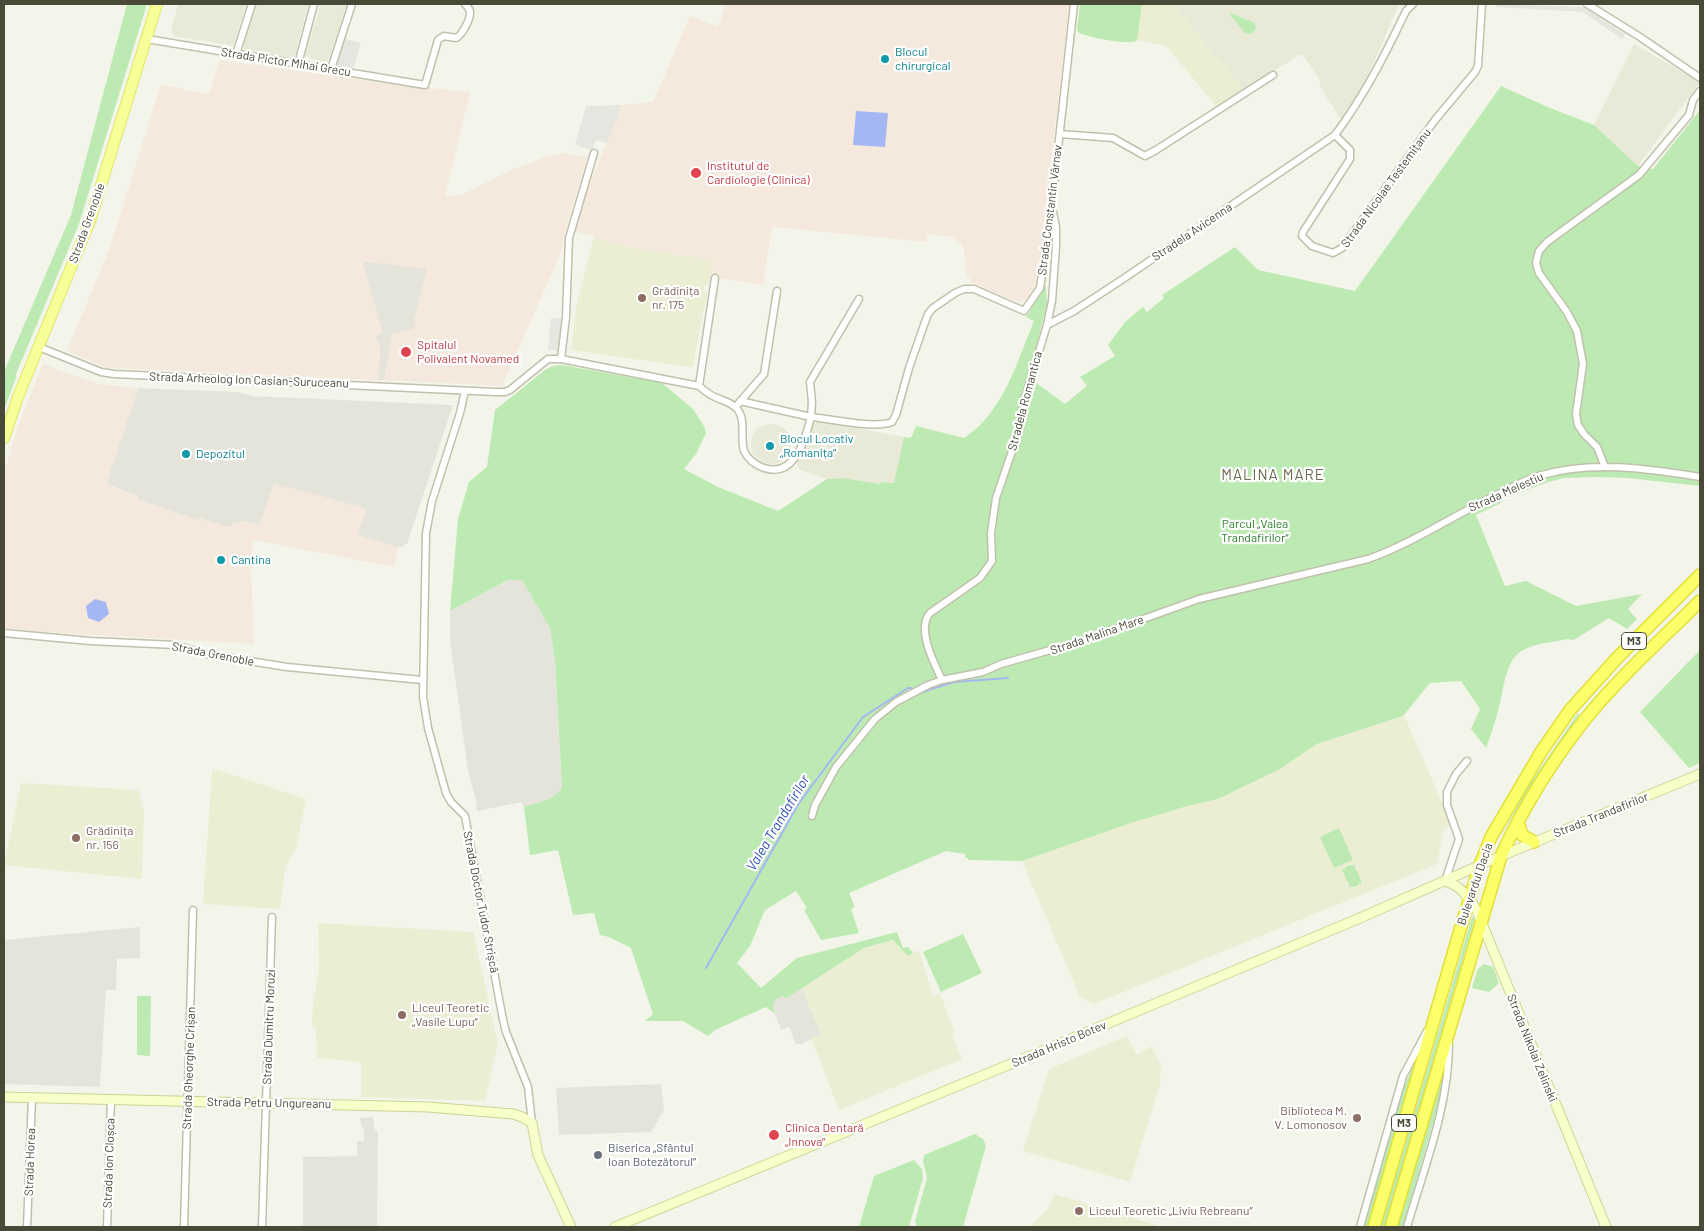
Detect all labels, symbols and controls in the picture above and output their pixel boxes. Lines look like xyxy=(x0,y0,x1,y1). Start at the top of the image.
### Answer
street label: Strada Pictor Mihai Grecu xyxy=(220,45,352,79)
place label: Blocul chirurgical xyxy=(895,45,950,73)
marker: Blocul chirurgical xyxy=(879,53,891,65)
street label: Strada Nicolae Testemițanu xyxy=(1338,126,1434,250)
street label: Strada Constantin Vârnav xyxy=(1035,144,1065,276)
place label: Institutul de Cardiologie (Clinica) xyxy=(707,159,810,187)
marker: Institutul de Cardiologie (Clinica) xyxy=(689,166,703,180)
street label: Strada Grenoble xyxy=(66,181,108,265)
street label: Stradela Avicenna xyxy=(1149,200,1235,264)
place label: Grădinița nr. 175 xyxy=(652,284,699,312)
marker: Grădinița nr. 175 xyxy=(636,292,648,304)
place label: Spitalul Polivalent Novamed xyxy=(417,338,519,366)
marker: Spitalul Polivalent Novamed xyxy=(399,345,413,359)
street label: Stradela Romantica xyxy=(1005,350,1045,452)
street label: Strada Arheolog Ion Casian-Suruceanu xyxy=(149,369,349,391)
place label: Blocul Locativ „Romanița” xyxy=(780,432,853,460)
marker: Blocul Locativ „Romanița” xyxy=(764,440,776,452)
place label: Depozitul xyxy=(196,447,245,461)
marker: Depozitul xyxy=(180,448,192,460)
district label: MALINA MARE xyxy=(1220,466,1326,484)
street label: Strada Melestiu xyxy=(1466,469,1546,515)
park label: Parcul „Valea Trandafirilor” xyxy=(1221,517,1289,545)
place label: Cantina xyxy=(231,553,271,567)
marker: Cantina xyxy=(215,554,227,566)
street label: Strada Malina Mare xyxy=(1048,612,1146,658)
road number: M3 xyxy=(1622,632,1646,649)
street label: Strada Grenoble xyxy=(171,639,255,669)
water label: Valea Trandafirilor xyxy=(743,772,813,874)
street label: Strada Trandafirilor xyxy=(1551,789,1651,841)
place label: Grădinița nr. 156 xyxy=(86,824,133,852)
street label: Strada Doctor Tudor Strișcă xyxy=(460,830,502,974)
marker: Grădinița nr. 156 xyxy=(70,832,82,844)
street label: Bulevardul Dacia xyxy=(1454,841,1496,927)
street label: Strada Dumitru Moruzi xyxy=(260,969,278,1085)
street label: Strada Nikolai Zelinski xyxy=(1504,992,1560,1104)
place label: Liceul Teoretic „Vasile Lupu“ xyxy=(412,1001,489,1029)
street label: Strada Gheorghe Crișan xyxy=(180,1007,198,1129)
marker: Liceul Teoretic „Vasile Lupu“ xyxy=(396,1009,408,1021)
street label: Strada Hristo Botev xyxy=(1010,1018,1108,1070)
street label: Strada Petru Ungureanu xyxy=(207,1095,331,1111)
place label: Biblioteca M. V. Lomonosov xyxy=(1274,1104,1347,1132)
marker: Biblioteca M. V. Lomonosov xyxy=(1351,1112,1363,1124)
road number: M3 xyxy=(1392,1114,1416,1132)
street label: Strada Ion Cloșca xyxy=(100,1118,118,1208)
place label: Clinica Dentară „Innova” xyxy=(785,1121,864,1149)
street label: Strada Horea xyxy=(22,1128,38,1196)
marker: Clinica Dentară „Innova” xyxy=(767,1128,781,1142)
place label: Biserica „Sfântul Ioan Botezătorul” xyxy=(608,1141,696,1169)
marker: Biserica „Sfântul Ioan Botezătorul” xyxy=(592,1149,604,1161)
place label: Liceul Teoretic „Liviu Rebreanu” xyxy=(1089,1204,1253,1218)
marker: Liceul Teoretic „Liviu Rebreanu” xyxy=(1073,1205,1085,1217)

